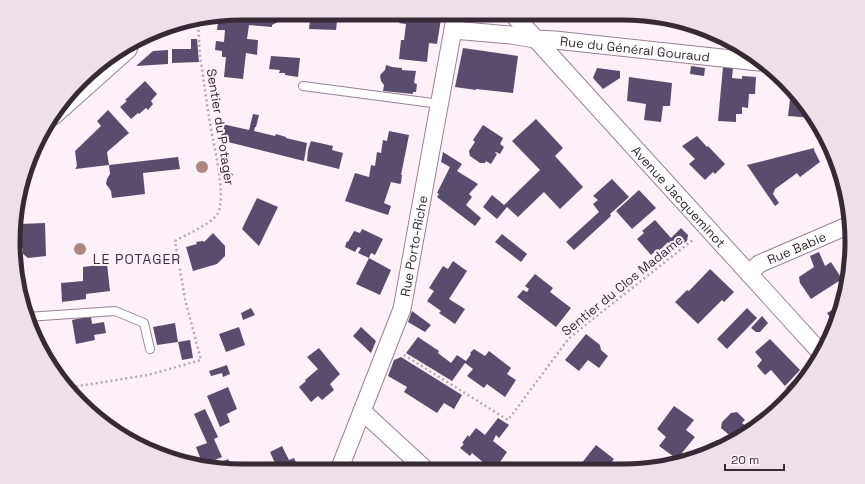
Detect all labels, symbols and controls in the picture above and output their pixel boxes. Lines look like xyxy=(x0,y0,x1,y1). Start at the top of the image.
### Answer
street label: Rue du Général Gouraud xyxy=(559,33,711,66)
street label: Sentier du Potager xyxy=(203,68,238,187)
street label: Avenue Jacqueminot xyxy=(628,142,729,251)
street label: Rue Porto-Riche xyxy=(396,194,432,298)
street label: Rue Babie xyxy=(765,228,829,268)
street label: Sentier du Clos Madame xyxy=(558,231,686,340)
district label: LE POTAGER xyxy=(93,250,181,268)
scale bar xyxy=(725,446,784,472)
text: 20 m xyxy=(731,452,759,468)

